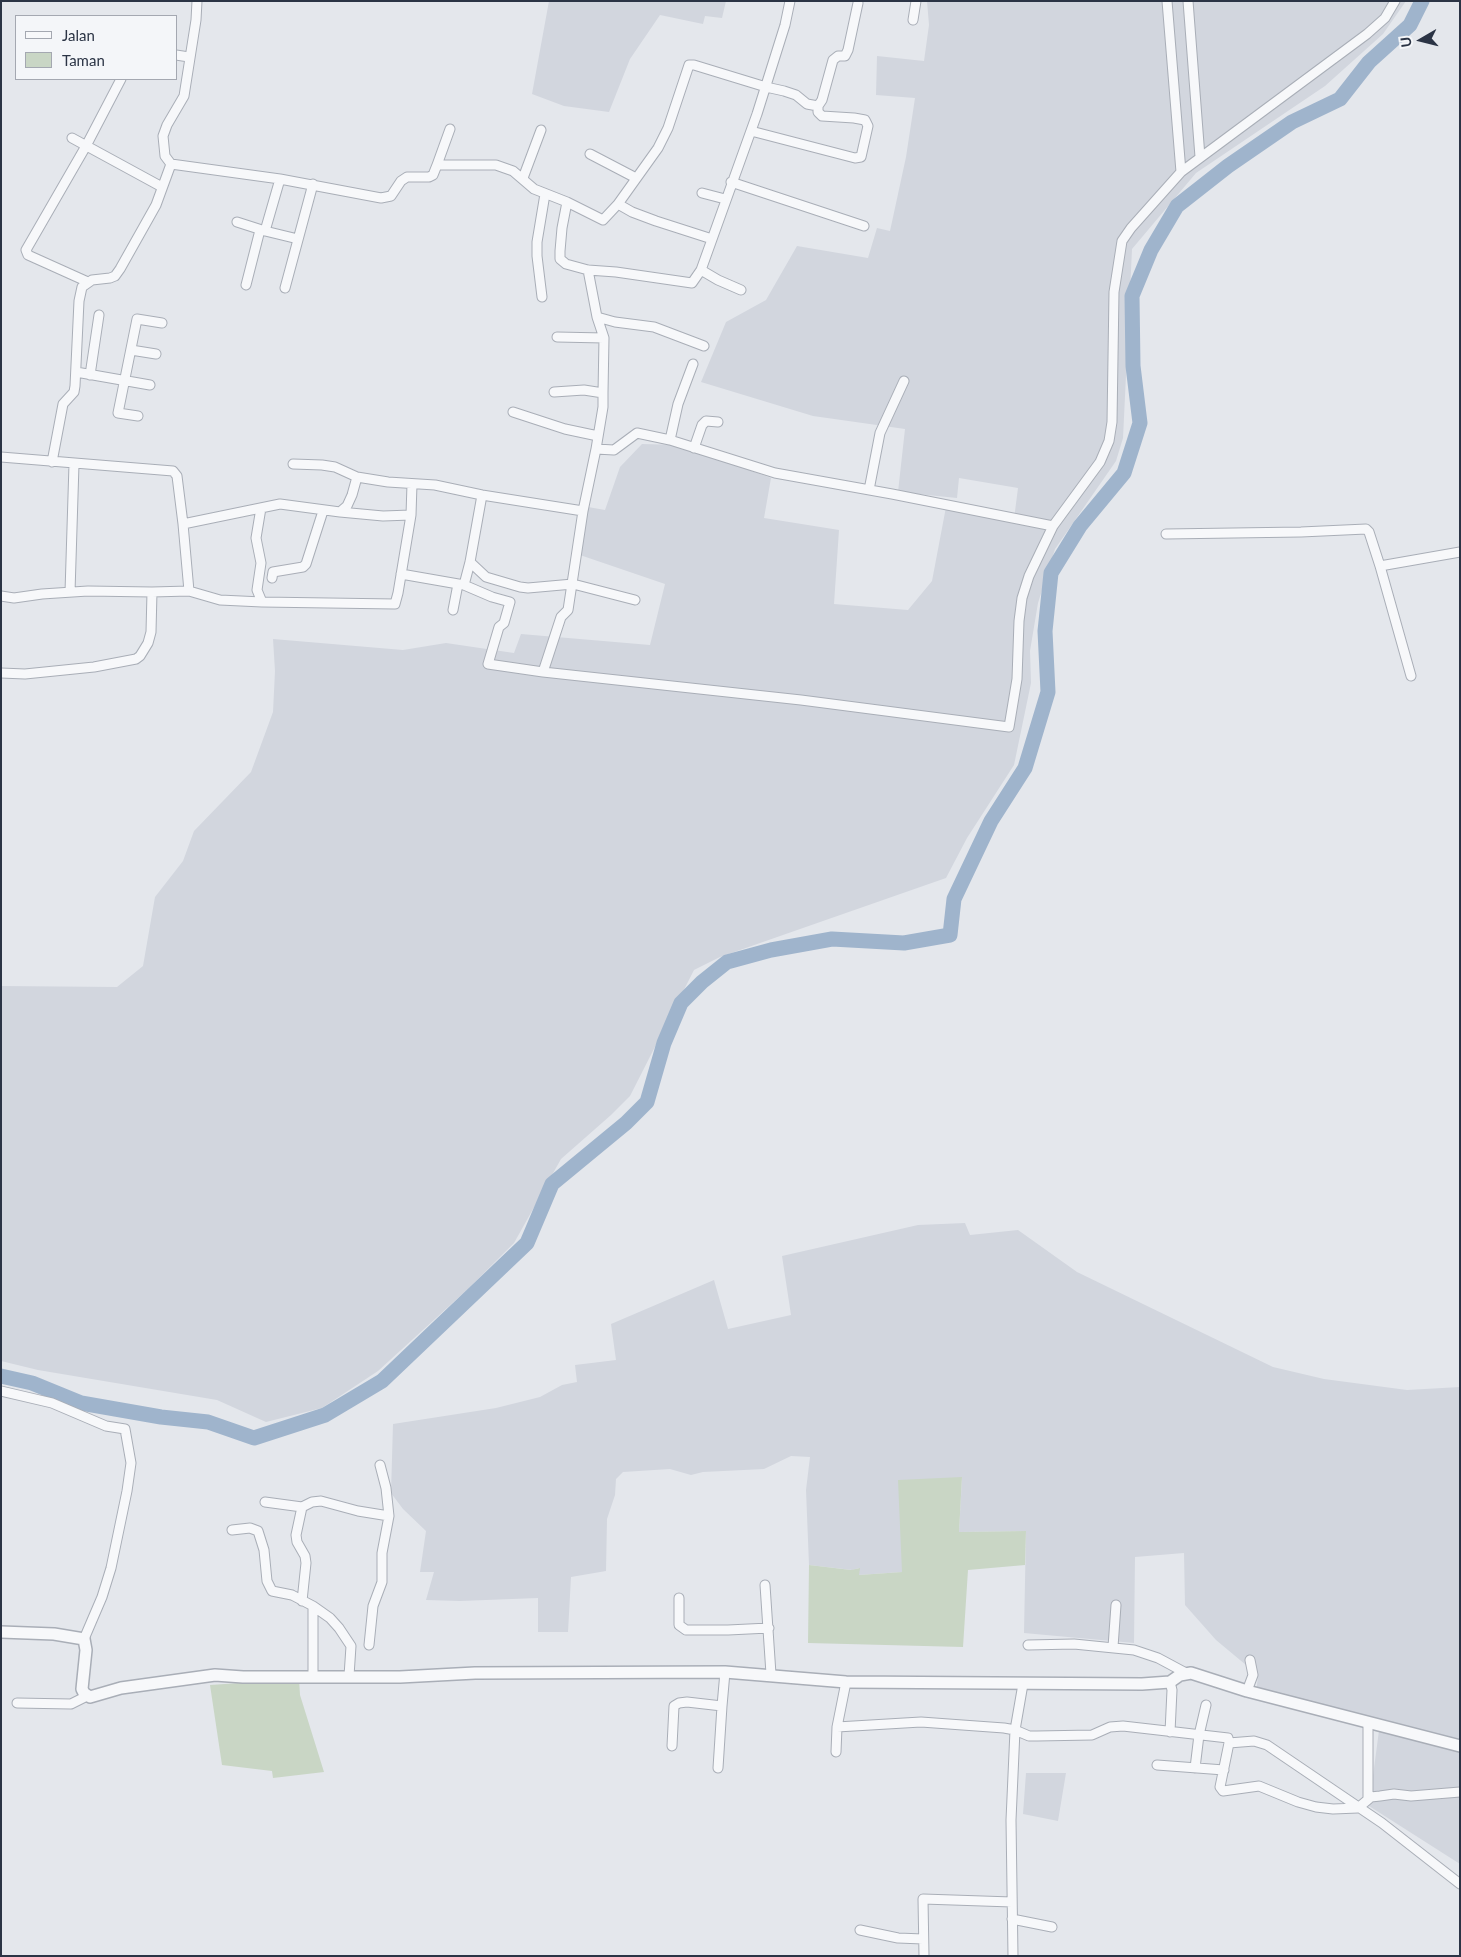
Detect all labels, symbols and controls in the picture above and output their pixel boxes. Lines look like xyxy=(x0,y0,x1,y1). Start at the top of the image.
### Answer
legend xyxy=(15,15,178,80)
north arrow xyxy=(1396,15,1446,65)
text: Jalan xyxy=(62,26,95,44)
text: U xyxy=(1397,36,1415,48)
text: Taman xyxy=(62,51,105,69)

